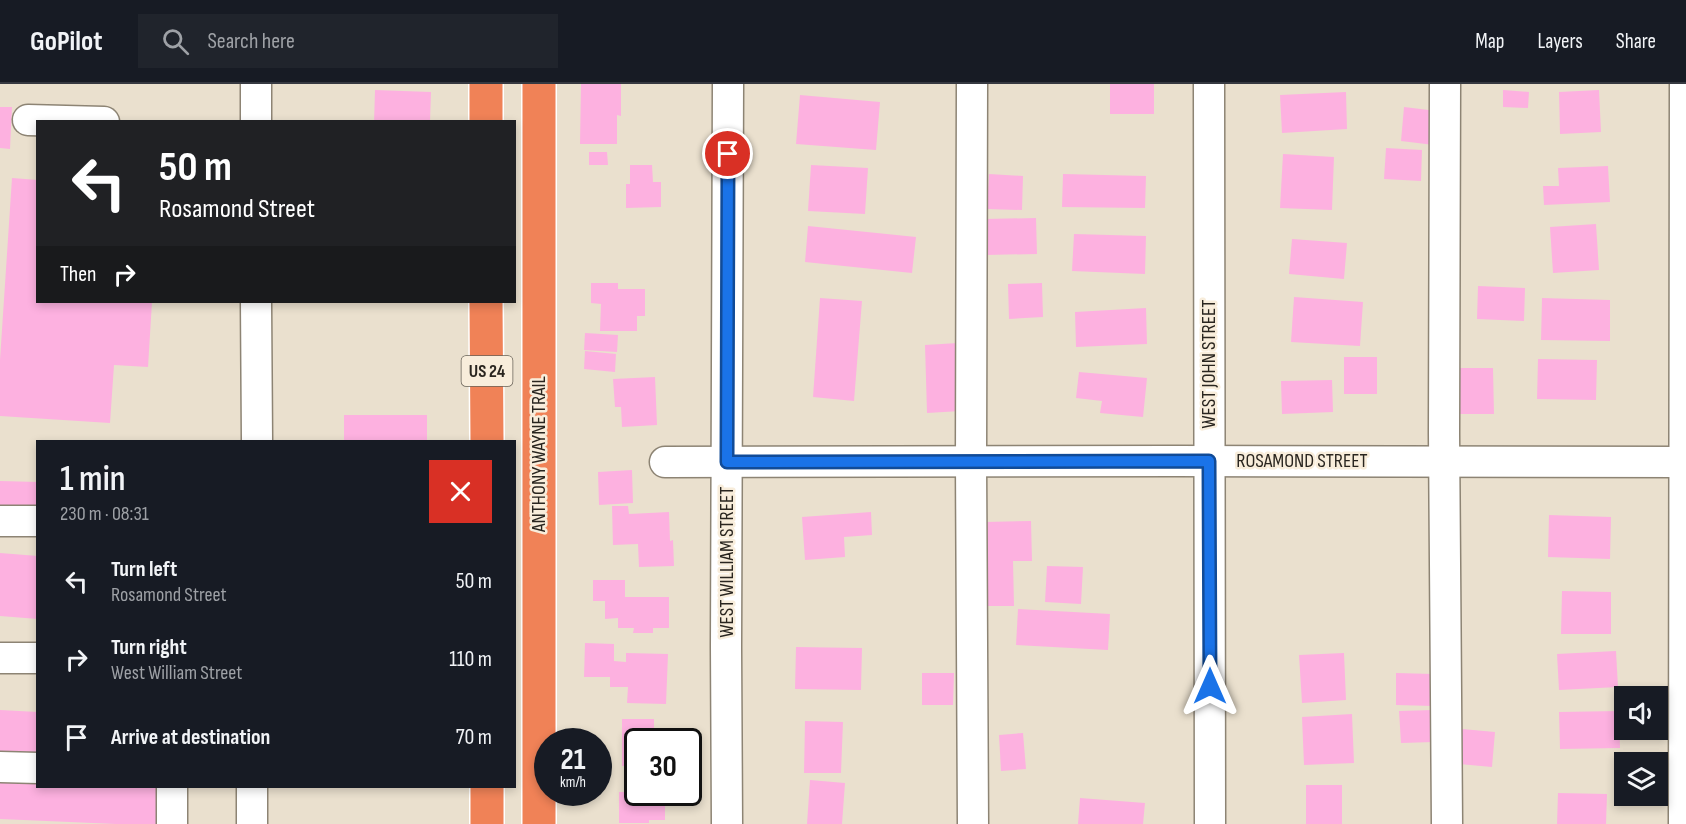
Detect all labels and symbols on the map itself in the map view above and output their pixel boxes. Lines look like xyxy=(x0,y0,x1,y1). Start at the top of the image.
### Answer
pin xyxy=(702,128,753,179)
street label: WEST JOHN STREET xyxy=(1197,300,1221,428)
road number: US 24 xyxy=(462,356,512,386)
street label: ANTHONY WAYNE TRAIL xyxy=(527,375,551,533)
street label: ROSAMOND STREET xyxy=(1236,449,1368,473)
street label: WEST WILLIAM STREET xyxy=(715,487,739,637)
position arrow xyxy=(1178,654,1242,718)
speed limit sign: 30 xyxy=(624,728,702,806)

